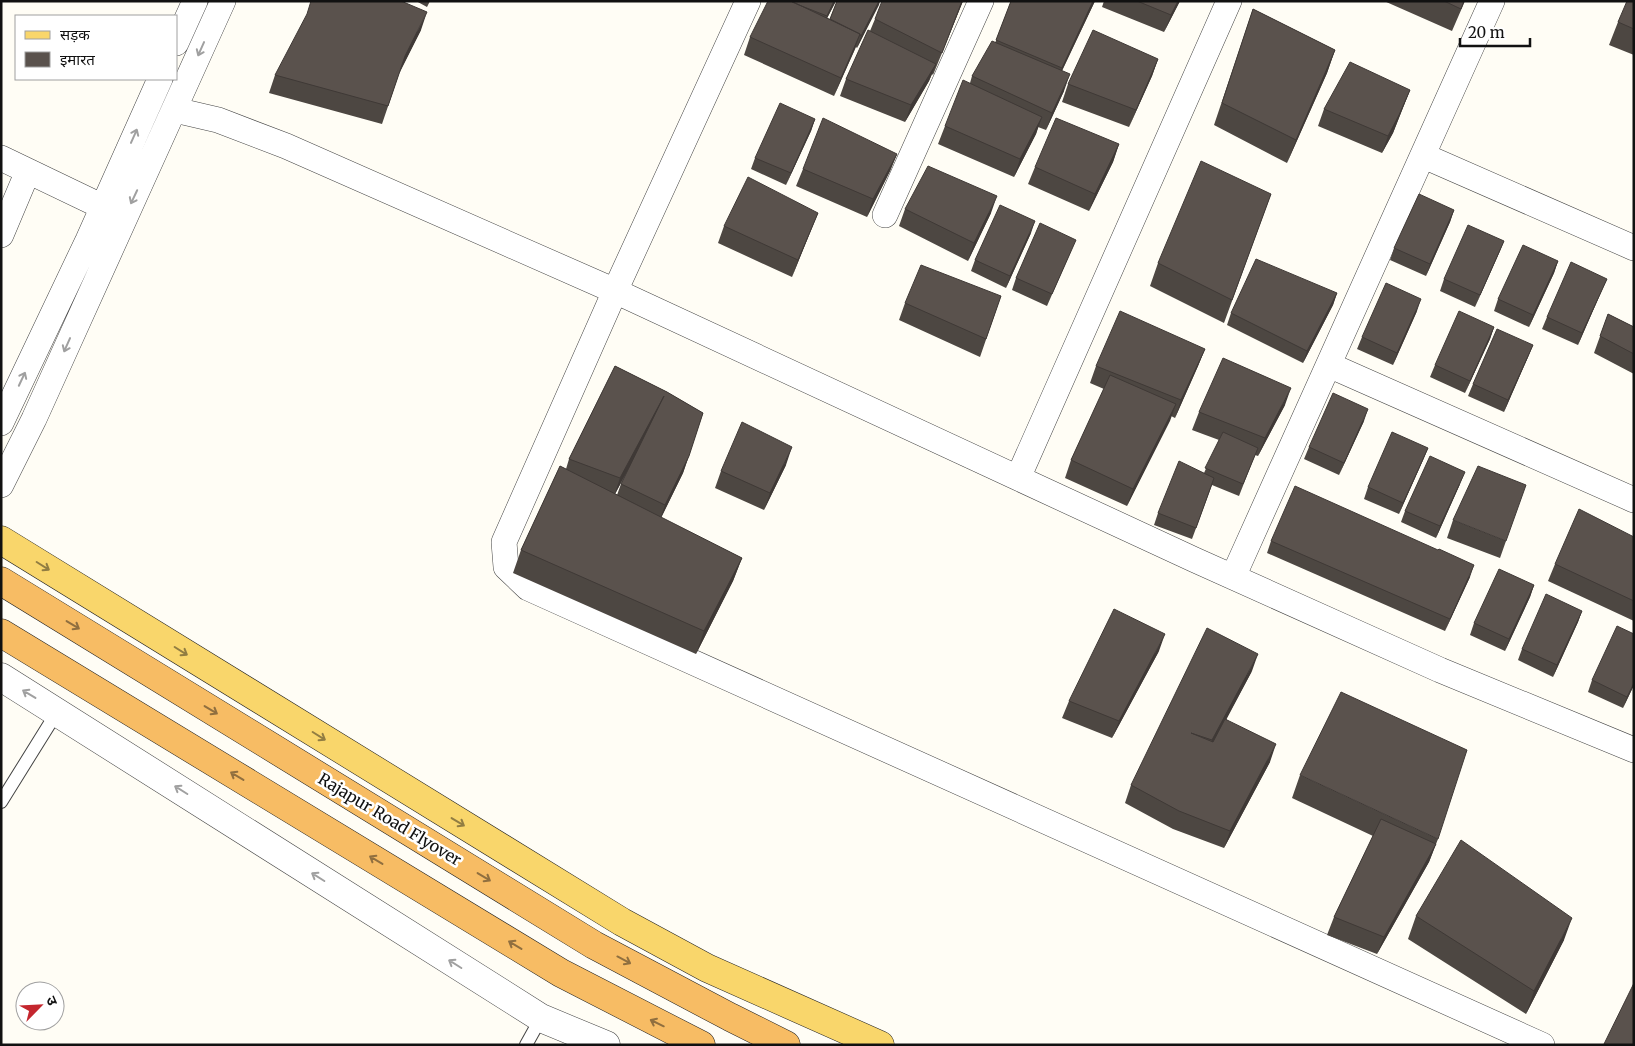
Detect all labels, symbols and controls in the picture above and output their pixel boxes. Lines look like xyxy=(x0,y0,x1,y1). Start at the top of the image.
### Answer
legend xyxy=(15,15,178,80)
scale bar xyxy=(1460,15,1530,47)
text: 20 m xyxy=(1468,23,1505,42)
text: सड़क xyxy=(60,25,90,44)
one-way arrow xyxy=(196,41,206,56)
text: इमारत xyxy=(60,50,95,69)
one-way arrow xyxy=(130,129,140,144)
one-way arrow xyxy=(129,189,138,204)
one-way arrow xyxy=(62,337,71,352)
one-way arrow xyxy=(18,372,27,387)
one-way arrow xyxy=(35,561,49,571)
one-way arrow xyxy=(65,620,79,630)
one-way arrow xyxy=(174,646,188,656)
one-way arrow xyxy=(22,688,36,698)
one-way arrow xyxy=(204,705,218,715)
one-way arrow xyxy=(312,732,326,742)
street label: Rajapur Road Flyover xyxy=(315,768,465,870)
one-way arrow xyxy=(231,771,245,781)
one-way arrow xyxy=(174,784,188,794)
one-way arrow xyxy=(450,817,464,827)
one-way arrow xyxy=(370,855,384,865)
one-way arrow xyxy=(312,871,326,881)
one-way arrow xyxy=(477,872,491,882)
one-way arrow xyxy=(508,939,522,950)
one-way arrow xyxy=(616,955,631,965)
one-way arrow xyxy=(449,958,463,968)
north arrow xyxy=(15,981,65,1031)
text: उ xyxy=(42,993,62,1009)
one-way arrow xyxy=(650,1018,665,1027)

